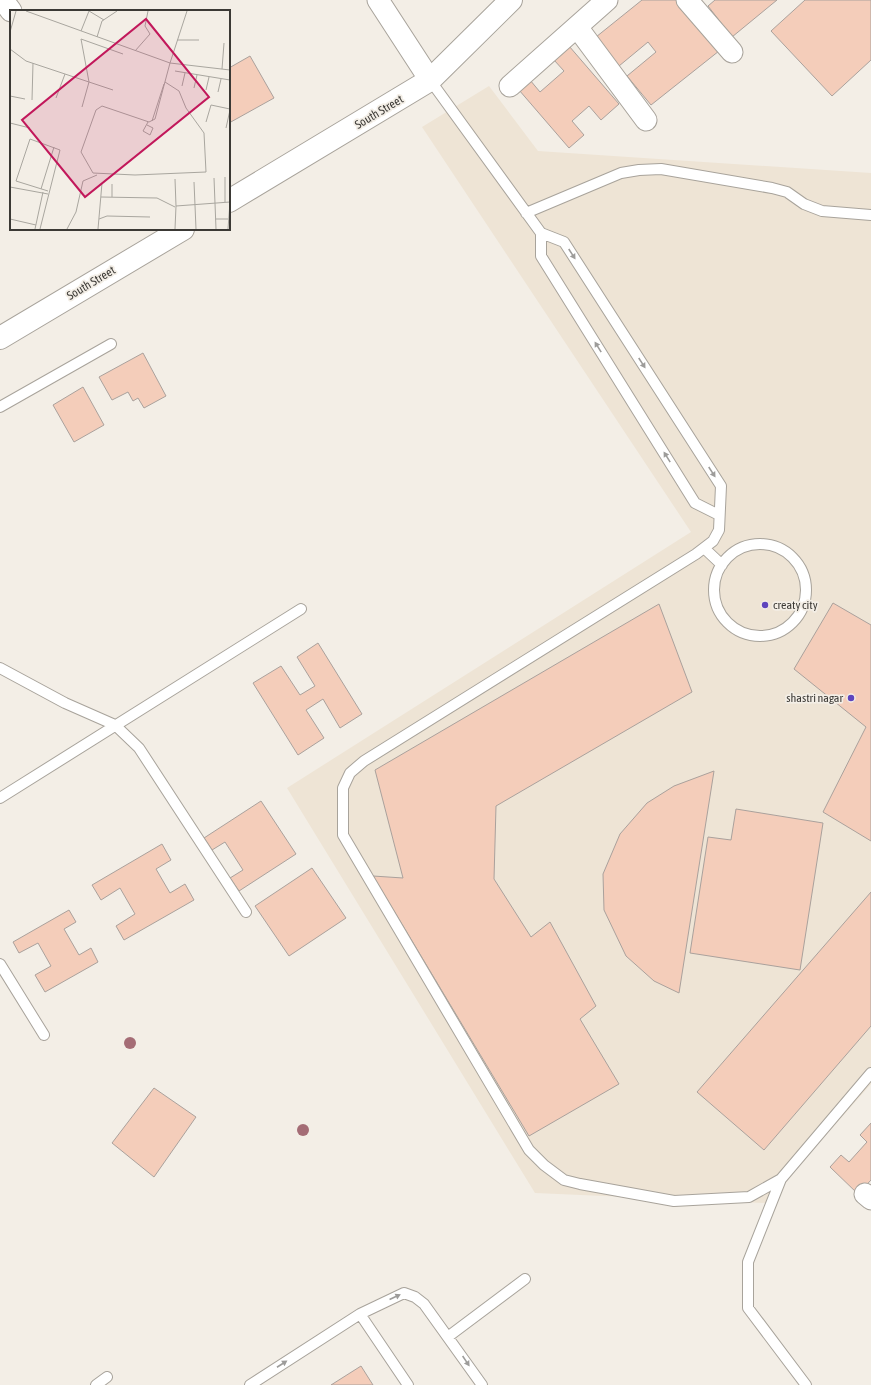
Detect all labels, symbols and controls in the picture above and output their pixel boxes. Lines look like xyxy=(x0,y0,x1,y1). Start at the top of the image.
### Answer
inset map xyxy=(10,10,230,230)
street label: South Street xyxy=(352,92,406,132)
one-way arrow xyxy=(568,248,575,260)
street label: South Street xyxy=(64,263,118,303)
one-way arrow xyxy=(594,341,601,353)
one-way arrow xyxy=(638,358,646,368)
one-way arrow xyxy=(663,451,670,463)
one-way arrow xyxy=(709,467,716,478)
place label: creaty city xyxy=(773,598,818,612)
marker: creaty city xyxy=(760,600,770,610)
place label: shastri nagar xyxy=(786,691,843,705)
marker: shastri nagar xyxy=(846,693,856,703)
one-way arrow xyxy=(390,1294,401,1300)
one-way arrow xyxy=(462,1356,470,1366)
one-way arrow xyxy=(277,1360,288,1368)

